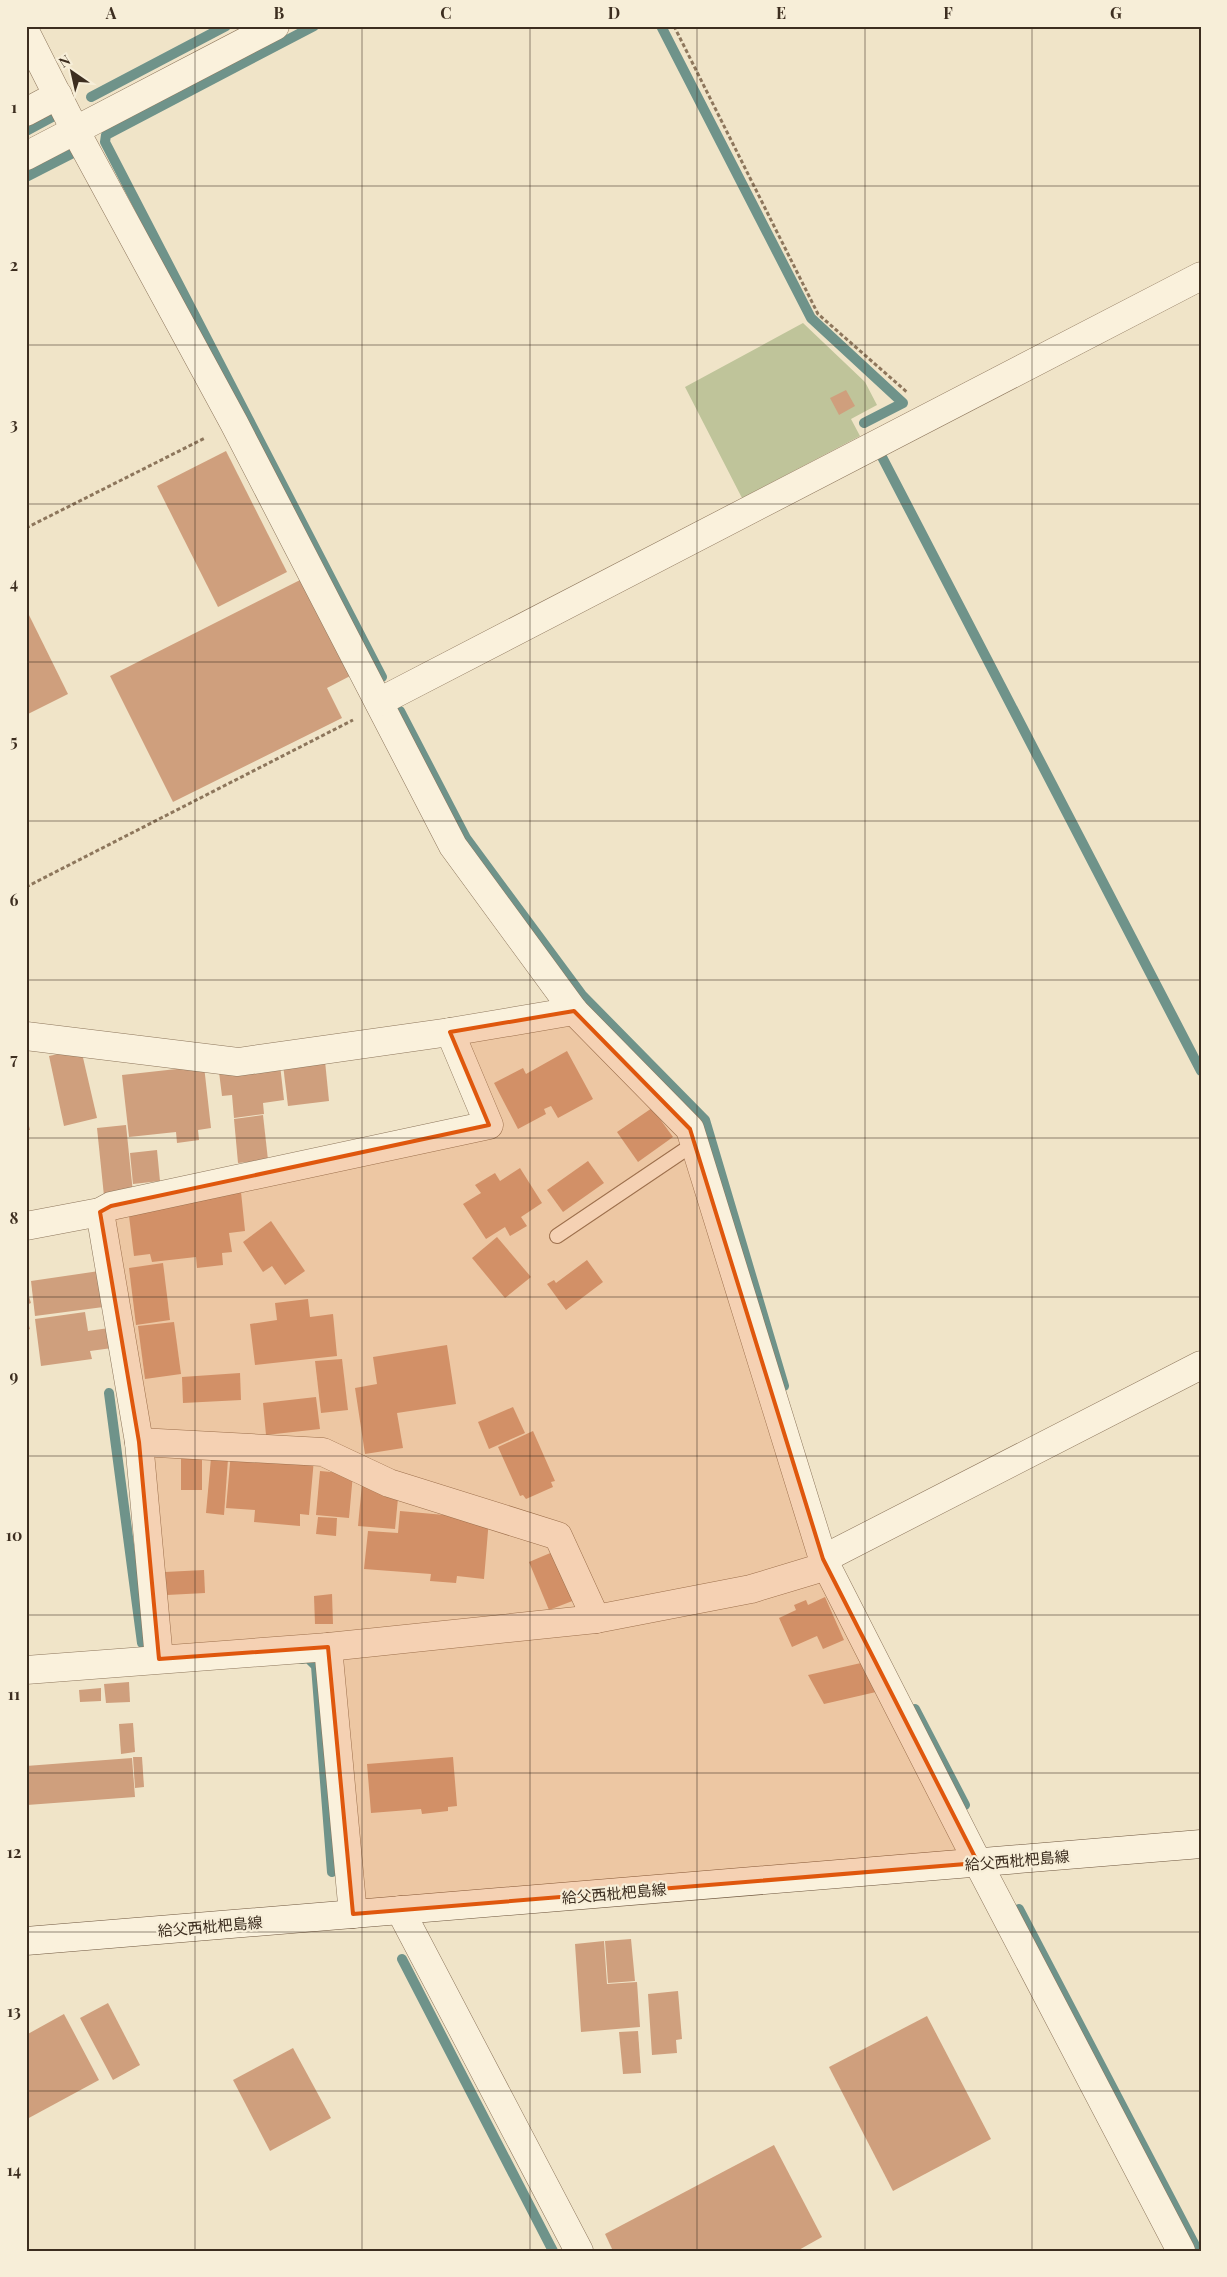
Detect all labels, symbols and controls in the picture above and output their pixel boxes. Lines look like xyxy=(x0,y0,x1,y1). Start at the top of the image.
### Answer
text: A xyxy=(105,2,117,23)
text: B xyxy=(274,2,285,23)
text: C xyxy=(440,2,452,23)
text: D xyxy=(608,2,620,23)
text: E xyxy=(776,2,786,23)
text: F xyxy=(943,2,953,23)
text: G xyxy=(1110,2,1122,23)
north arrow xyxy=(48,48,98,98)
text: N xyxy=(55,50,74,72)
text: 1 xyxy=(11,96,17,117)
text: 2 xyxy=(10,254,18,275)
text: 3 xyxy=(10,413,18,434)
text: 4 xyxy=(10,572,18,593)
text: 5 xyxy=(10,730,18,751)
text: 6 xyxy=(10,889,19,910)
text: 7 xyxy=(10,1048,18,1069)
text: 8 xyxy=(10,1207,19,1228)
text: 9 xyxy=(10,1365,19,1386)
text: 10 xyxy=(6,1524,22,1545)
text: 11 xyxy=(8,1683,20,1704)
text: 12 xyxy=(7,1841,21,1862)
street label: 給父西枇杷島線 xyxy=(964,1845,1070,1875)
street label: 給父西枇杷島線 xyxy=(561,1878,667,1908)
street label: 給父西枇杷島線 xyxy=(157,1911,263,1941)
text: 13 xyxy=(7,2000,21,2021)
text: 14 xyxy=(7,2159,21,2180)

